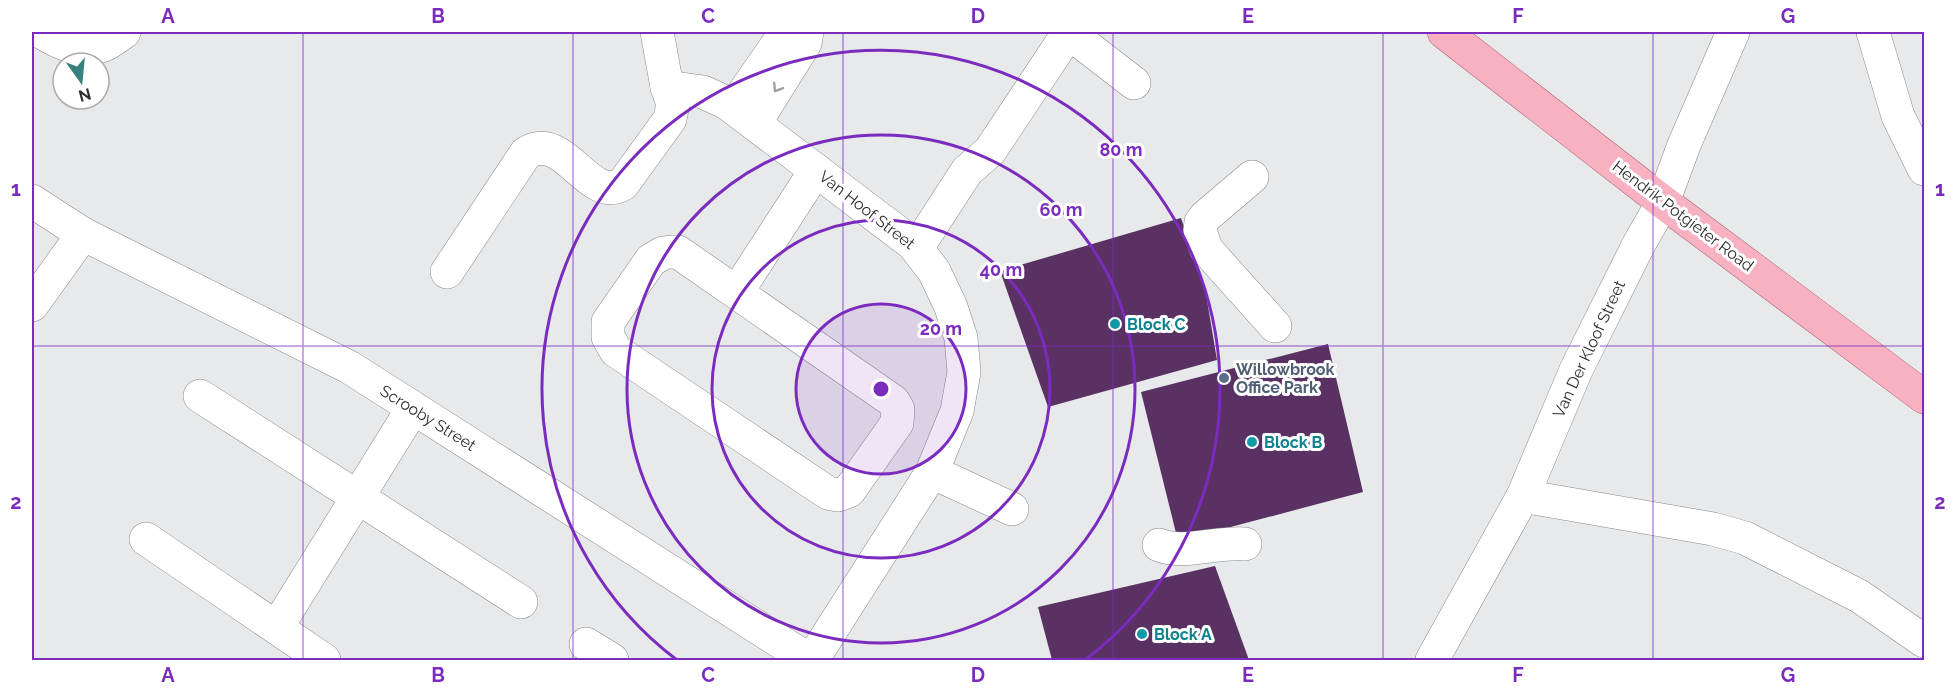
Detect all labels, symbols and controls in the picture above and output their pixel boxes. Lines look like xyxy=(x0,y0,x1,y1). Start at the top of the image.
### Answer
text: A xyxy=(161,4,175,28)
text: B xyxy=(431,4,445,28)
text: C xyxy=(701,4,715,28)
text: D xyxy=(971,4,985,28)
text: E xyxy=(1242,4,1254,28)
text: F xyxy=(1512,4,1524,28)
text: G xyxy=(1781,4,1795,28)
north arrow xyxy=(51,51,111,111)
one-way arrow xyxy=(773,82,785,92)
text: N xyxy=(76,84,93,106)
text: 80 m xyxy=(1099,139,1143,160)
street label: Hendrik Potgieter Road xyxy=(1609,157,1757,275)
street label: Van Hoof Street xyxy=(815,167,919,254)
text: 1 xyxy=(11,177,21,201)
text: 1 xyxy=(1935,177,1945,201)
text: 60 m xyxy=(1039,199,1083,220)
text: 40 m xyxy=(980,259,1022,280)
street label: Van Der Kloof Street xyxy=(1549,277,1629,421)
place label: Block C xyxy=(1127,315,1185,334)
marker: Block C xyxy=(1108,317,1122,331)
text: 20 m xyxy=(920,318,962,339)
place label: Willowbrook Office Park xyxy=(1236,360,1335,397)
marker: Willowbrook Office Park xyxy=(1217,371,1231,385)
centre of rings xyxy=(871,379,891,399)
street label: Scrooby Street xyxy=(377,381,480,455)
place label: Block B xyxy=(1264,433,1322,452)
marker: Block B xyxy=(1245,435,1259,449)
text: 2 xyxy=(10,490,22,514)
text: 2 xyxy=(1934,490,1946,514)
place label: Block A xyxy=(1154,625,1212,644)
marker: Block A xyxy=(1135,627,1149,641)
text: A xyxy=(161,663,175,687)
text: B xyxy=(431,663,445,687)
text: C xyxy=(701,663,715,687)
text: D xyxy=(971,663,985,687)
text: E xyxy=(1242,663,1254,687)
text: F xyxy=(1512,663,1524,687)
text: G xyxy=(1781,663,1795,687)

